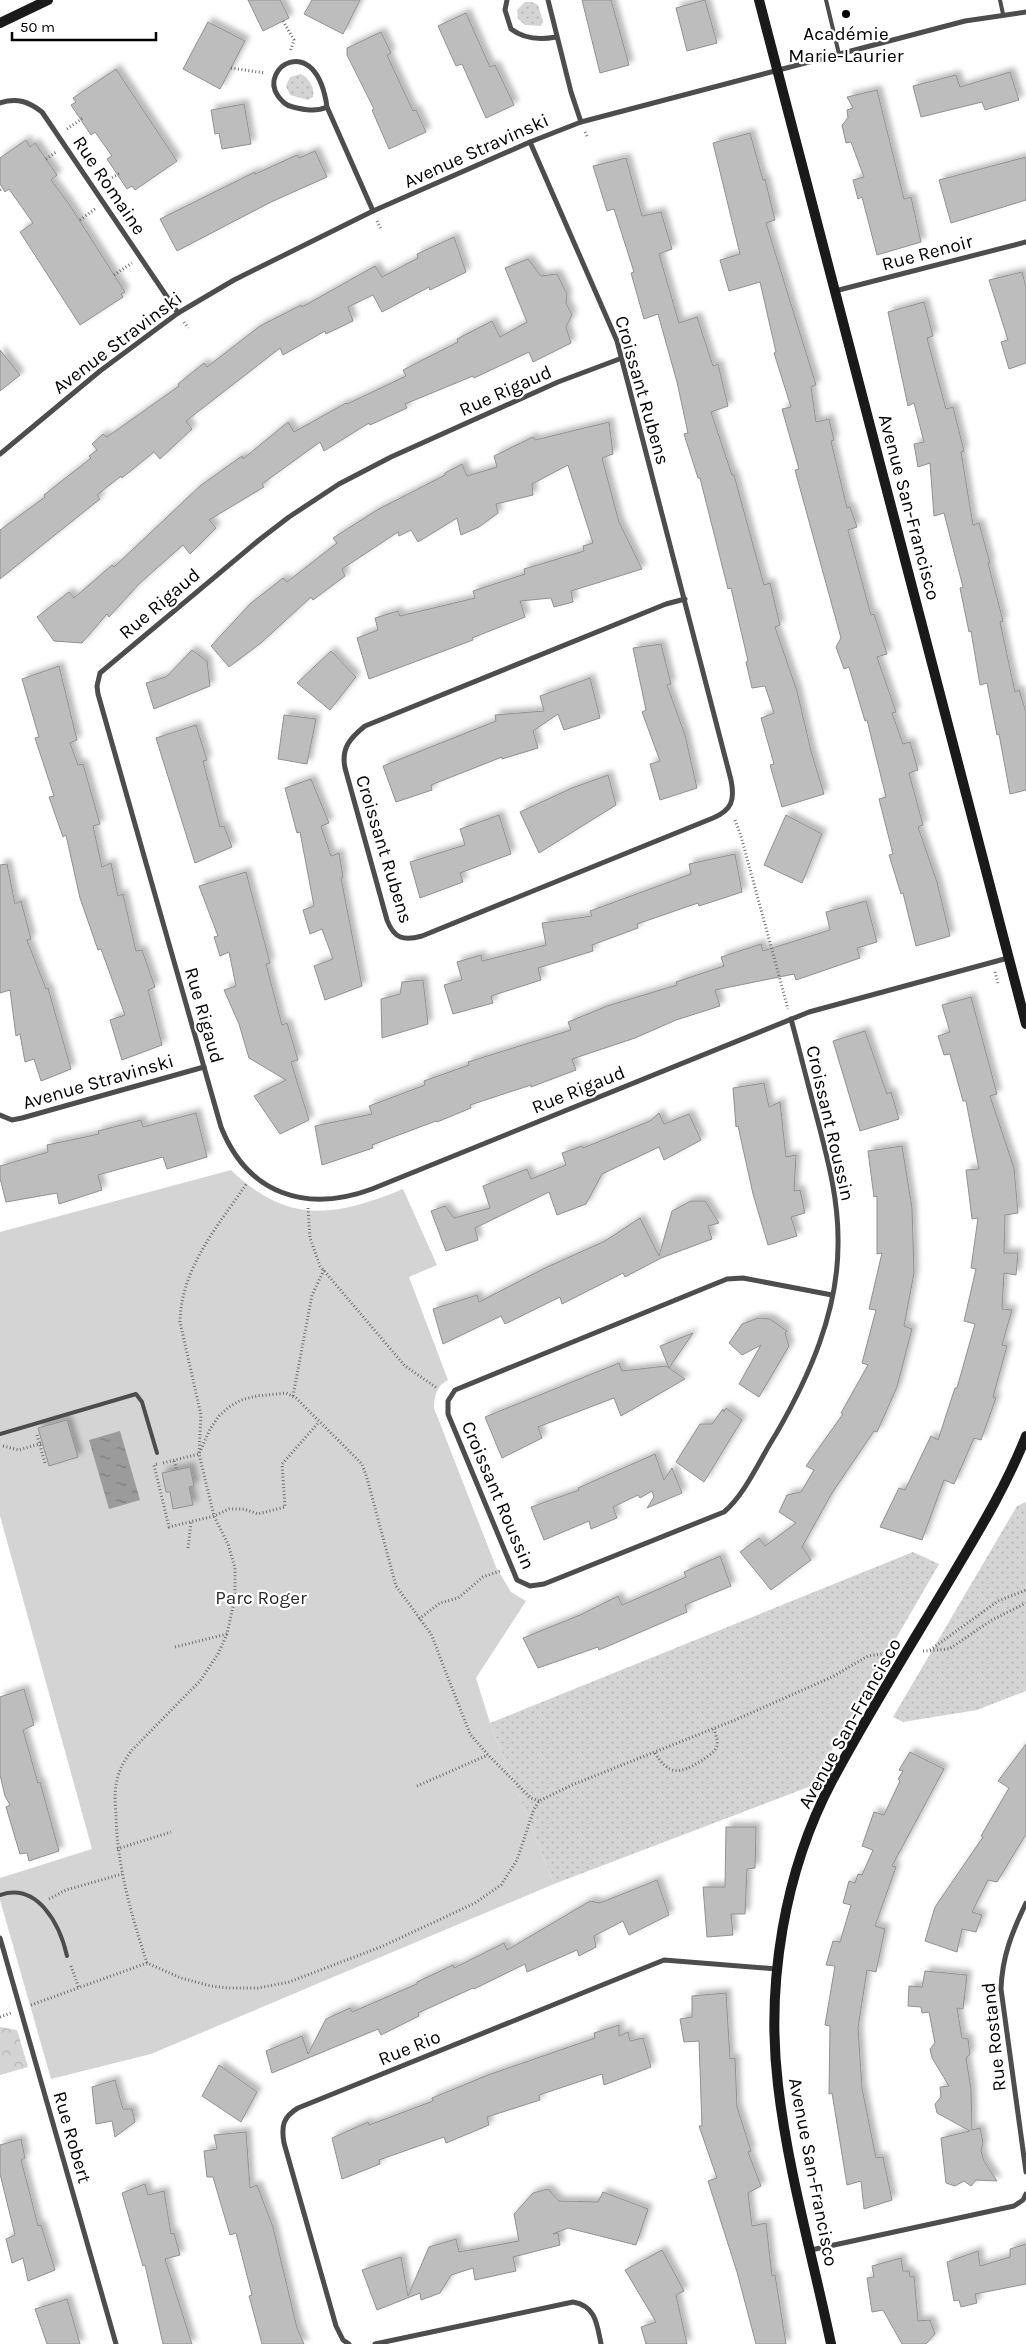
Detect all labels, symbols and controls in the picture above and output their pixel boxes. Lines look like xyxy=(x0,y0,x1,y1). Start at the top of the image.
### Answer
marker: Académie Marie-Laurier xyxy=(840,8,852,20)
scale bar xyxy=(12,10,156,42)
text: 50 m xyxy=(20,18,55,36)
place label: Académie Marie-Laurier xyxy=(788,23,904,67)
street label: Avenue Stravinski xyxy=(401,109,552,193)
street label: Rue Romaine xyxy=(68,132,150,239)
street label: Rue Renoir xyxy=(879,230,975,276)
street label: Avenue Stravinski xyxy=(49,287,187,399)
street label: Croissant Rubens xyxy=(610,313,674,467)
street label: Rue Rigaud xyxy=(456,361,555,421)
street label: Avenue San-Francisco xyxy=(874,412,944,603)
street label: Rue Rigaud xyxy=(115,564,205,644)
street label: Croissant Rubens xyxy=(351,773,417,926)
street label: Rue Rigaud xyxy=(180,965,228,1066)
street label: Croissant Roussin xyxy=(801,1043,859,1203)
street label: Avenue Stravinski xyxy=(20,1050,176,1114)
street label: Rue Rigaud xyxy=(529,1061,628,1119)
street label: Croissant Roussin xyxy=(457,1418,539,1573)
park label: Parc Roger xyxy=(215,1587,307,1609)
street label: Avenue San-Francisco xyxy=(794,1634,906,1813)
street label: Rue Rostand xyxy=(977,1981,1011,2093)
street label: Rue Rio xyxy=(375,2026,444,2070)
street label: Avenue San-Francisco xyxy=(784,2076,842,2268)
street label: Rue Robert xyxy=(48,2089,96,2186)

